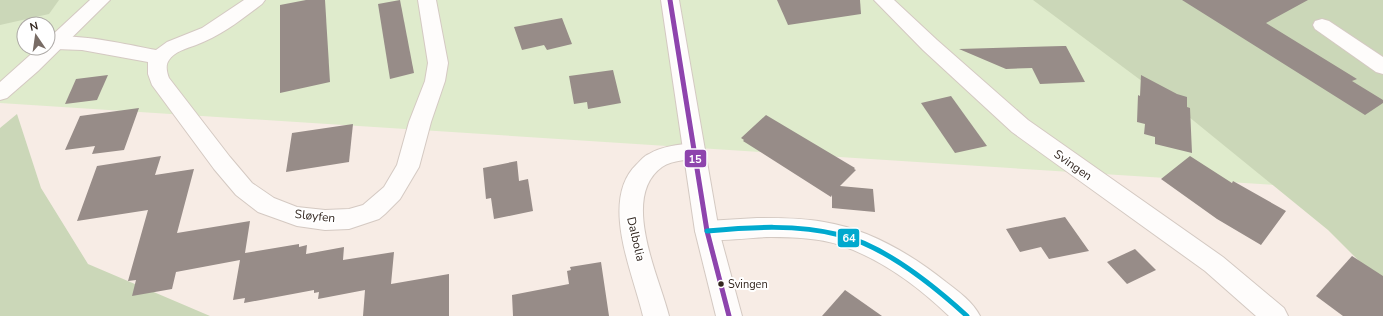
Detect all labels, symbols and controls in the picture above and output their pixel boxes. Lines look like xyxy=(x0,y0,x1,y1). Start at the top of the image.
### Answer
north arrow xyxy=(16,16,56,56)
text: N xyxy=(28,19,40,35)
street label: Svingen xyxy=(1051,146,1095,184)
line badge: 15 xyxy=(684,149,707,168)
text: 15 xyxy=(688,152,702,167)
street label: Sløyfen xyxy=(294,206,336,226)
street label: Dalbolia xyxy=(623,215,649,263)
line badge: 64 xyxy=(837,228,860,248)
text: 64 xyxy=(842,231,856,246)
place label: Svingen xyxy=(728,277,768,292)
marker: Svingen xyxy=(716,279,726,289)

